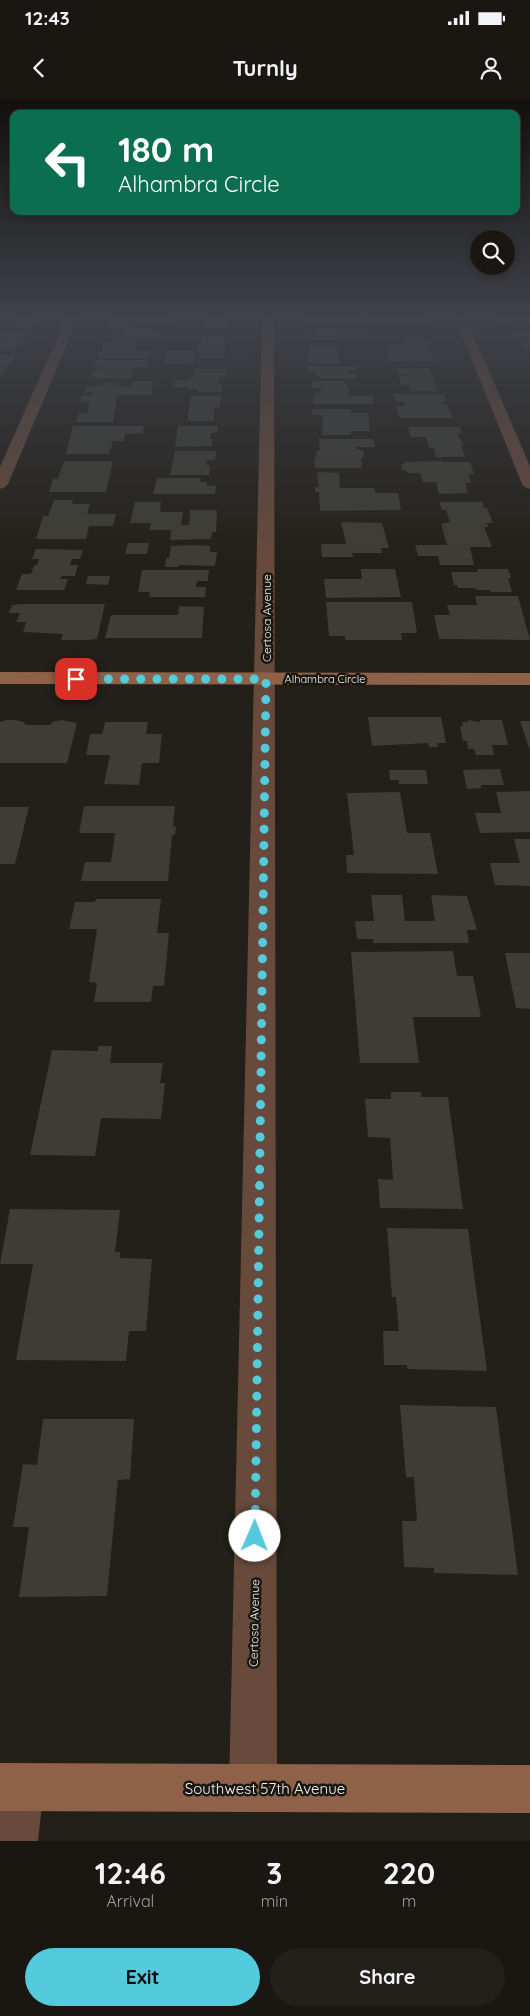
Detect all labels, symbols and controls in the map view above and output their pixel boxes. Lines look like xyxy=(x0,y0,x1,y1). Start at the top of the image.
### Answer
text: 12:43 xyxy=(25,6,70,30)
icon: back xyxy=(25,54,53,82)
text: Turnly xyxy=(232,54,298,82)
icon: person xyxy=(477,54,505,82)
text: 180 m xyxy=(118,127,214,171)
icon: left xyxy=(35,130,100,195)
text: Alhambra Circle xyxy=(118,170,280,198)
map controls xyxy=(470,230,515,275)
button: search xyxy=(470,230,515,275)
street label: Certosa Avenue xyxy=(259,574,274,662)
pin xyxy=(55,658,97,700)
icon: arrive xyxy=(62,665,90,693)
street label: Alhambra Circle xyxy=(285,672,365,686)
position arrow xyxy=(228,1509,280,1561)
street label: Certosa Avenue xyxy=(246,1579,262,1667)
street label: Southwest 57th Avenue xyxy=(185,1779,345,1798)
text: 12:46 xyxy=(95,1854,166,1892)
text: 3 xyxy=(266,1854,282,1892)
text: 220 xyxy=(383,1854,435,1892)
text: Arrival xyxy=(106,1891,154,1911)
text: min xyxy=(261,1891,288,1911)
text: m xyxy=(402,1891,416,1911)
button: Exit xyxy=(25,1948,260,2006)
button: Share xyxy=(270,1948,505,2006)

